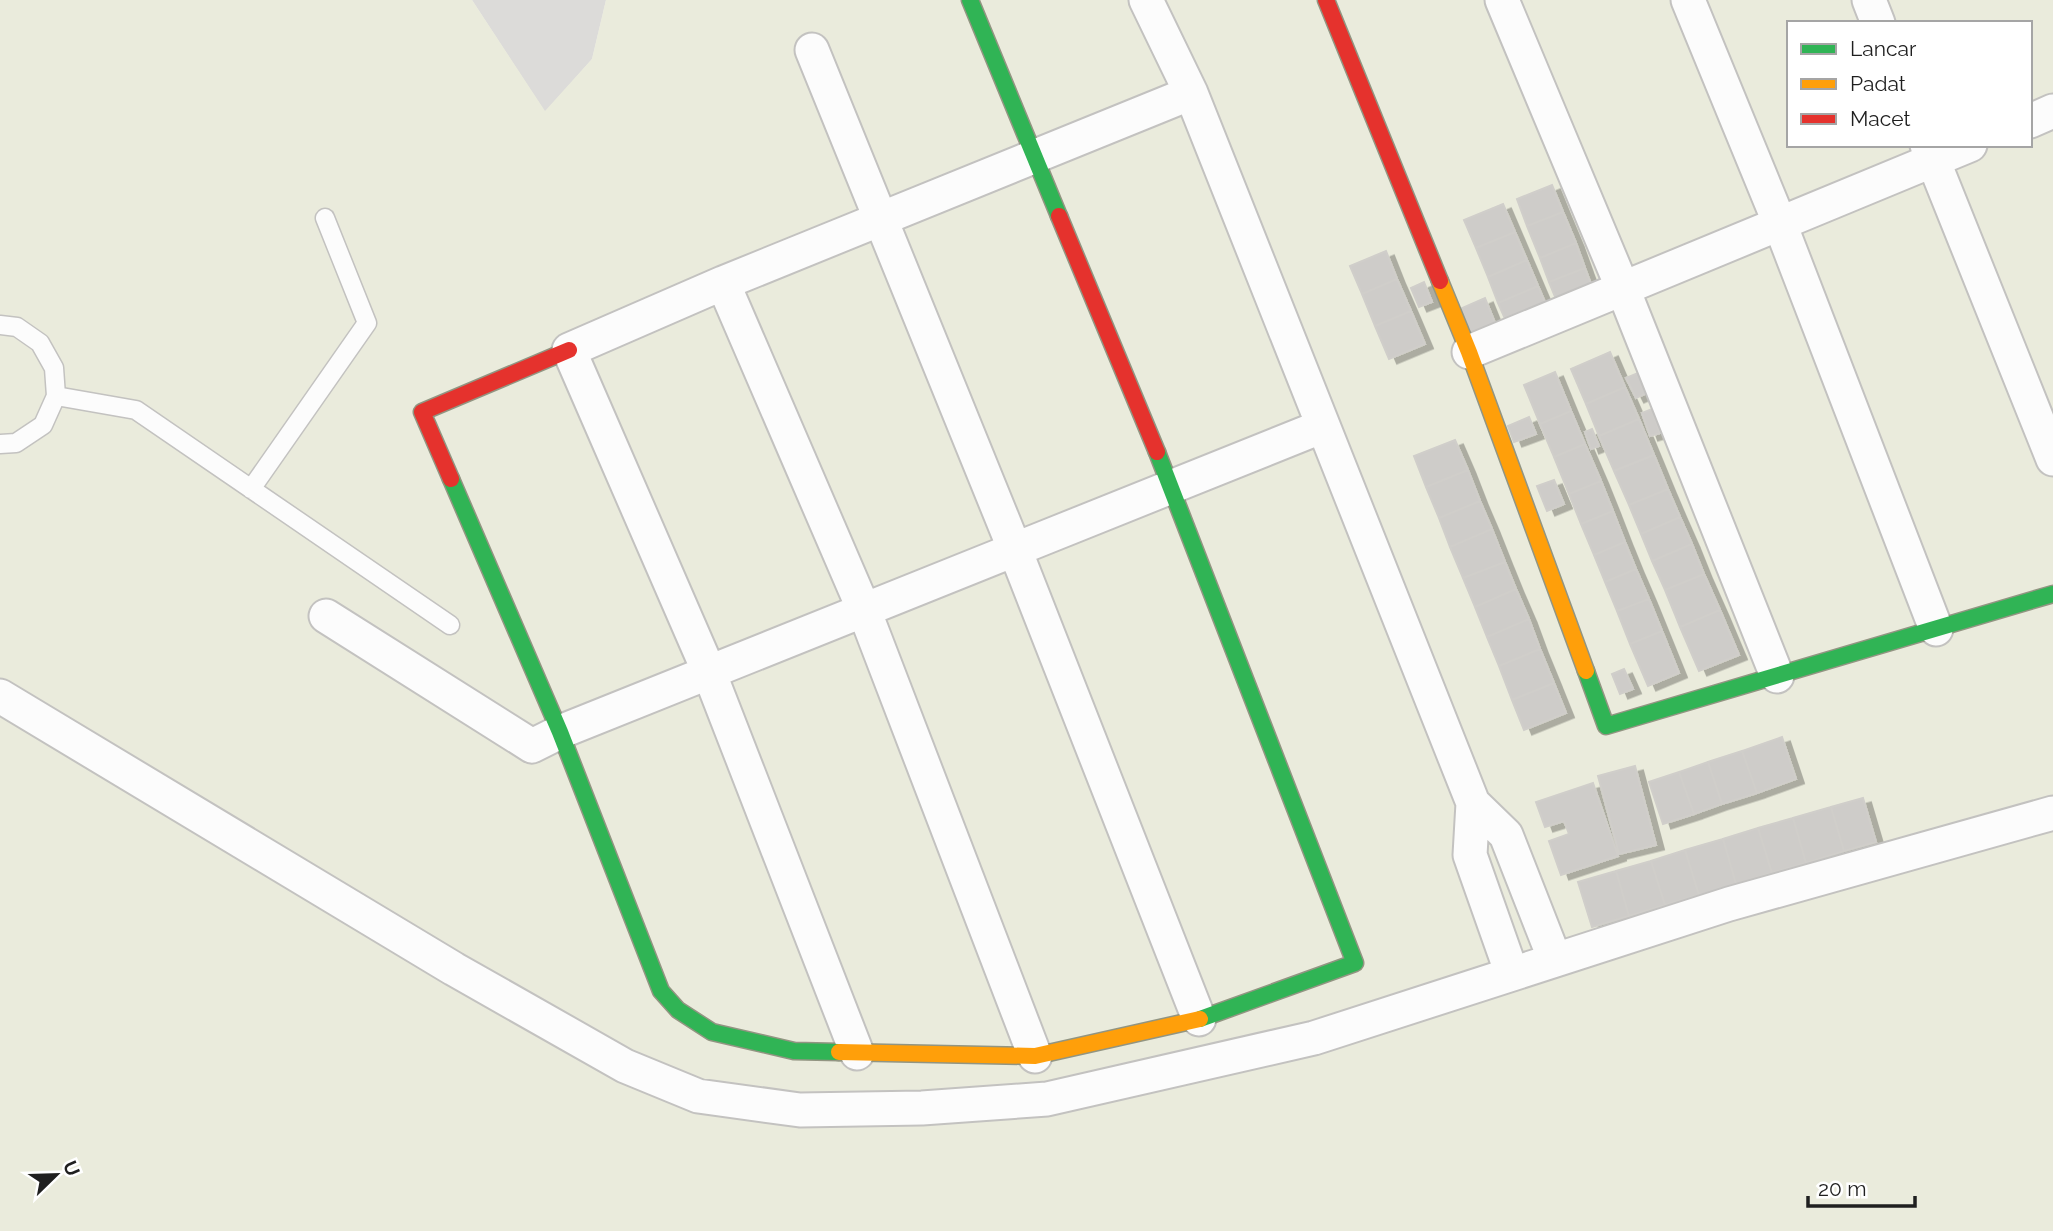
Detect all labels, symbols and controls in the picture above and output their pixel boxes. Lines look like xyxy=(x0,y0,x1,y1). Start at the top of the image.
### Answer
legend xyxy=(1787,21,2032,147)
text: Lancar xyxy=(1850,36,1917,61)
text: Padat xyxy=(1850,71,1906,96)
text: Macet xyxy=(1850,106,1910,131)
north arrow xyxy=(21,1140,91,1210)
text: U xyxy=(59,1157,85,1179)
scale bar xyxy=(1808,1164,1915,1208)
text: 20 m xyxy=(1818,1176,1866,1201)

